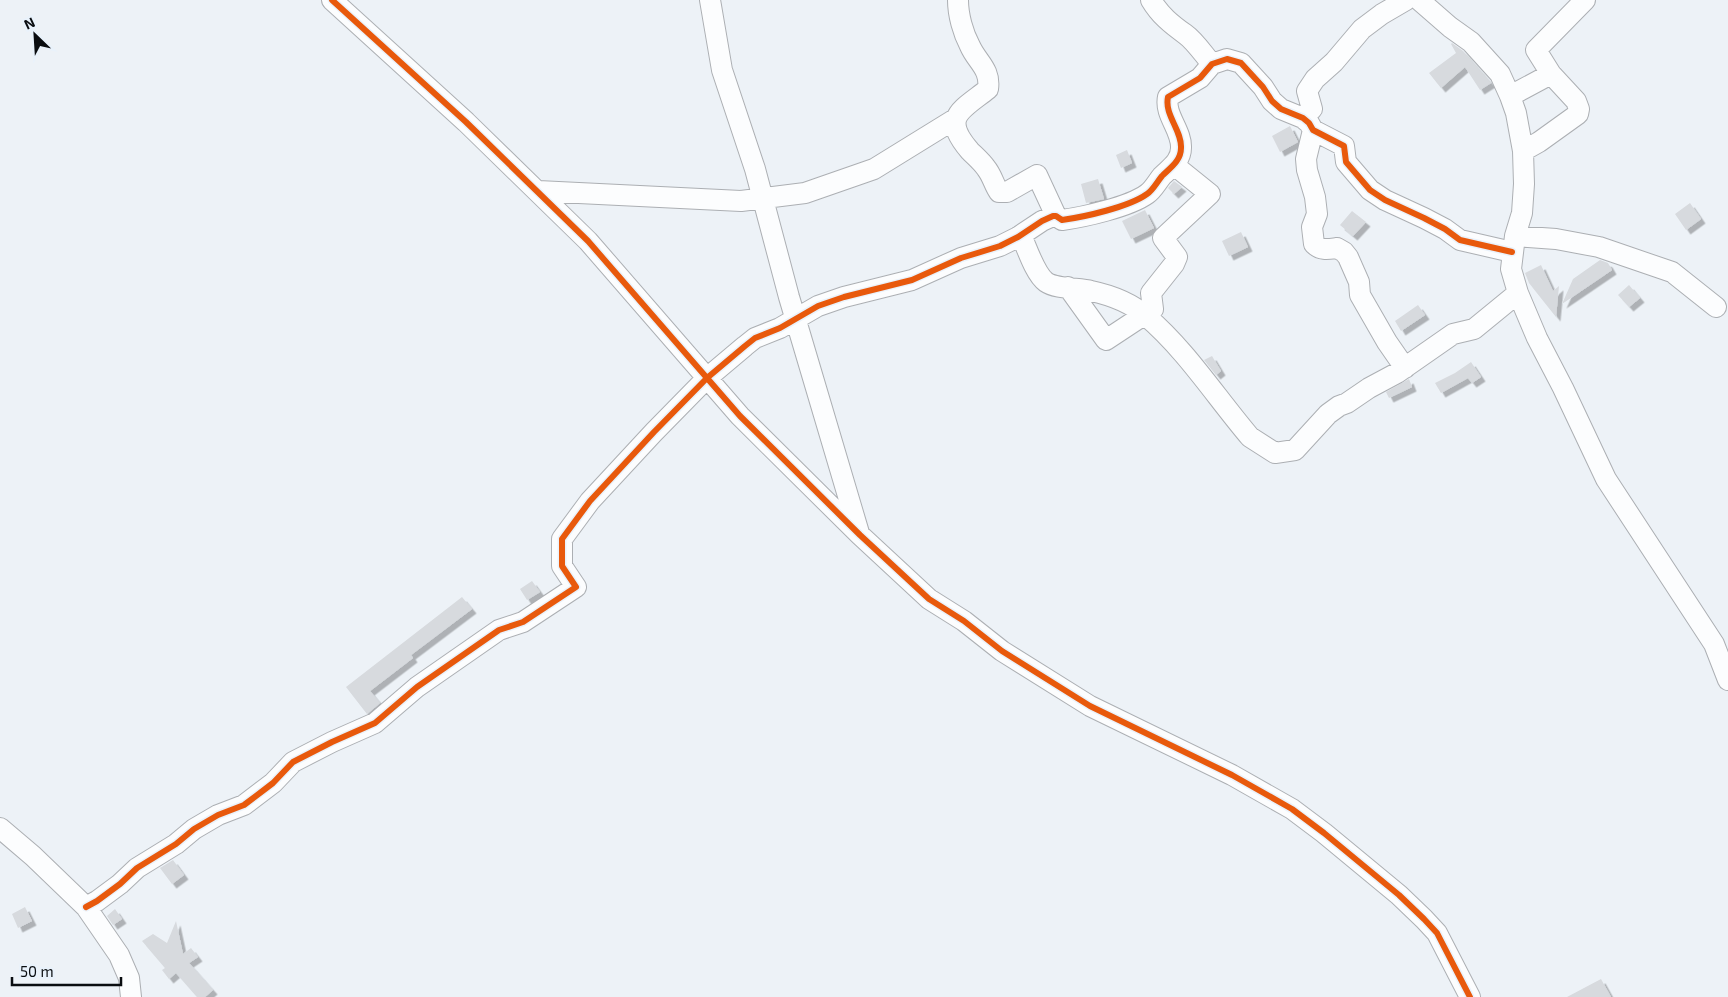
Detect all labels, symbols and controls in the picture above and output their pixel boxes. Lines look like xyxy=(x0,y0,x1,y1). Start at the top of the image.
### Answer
north arrow xyxy=(10,10,60,60)
text: N xyxy=(21,13,37,33)
scale bar xyxy=(12,954,121,986)
text: 50 m xyxy=(20,962,54,980)

